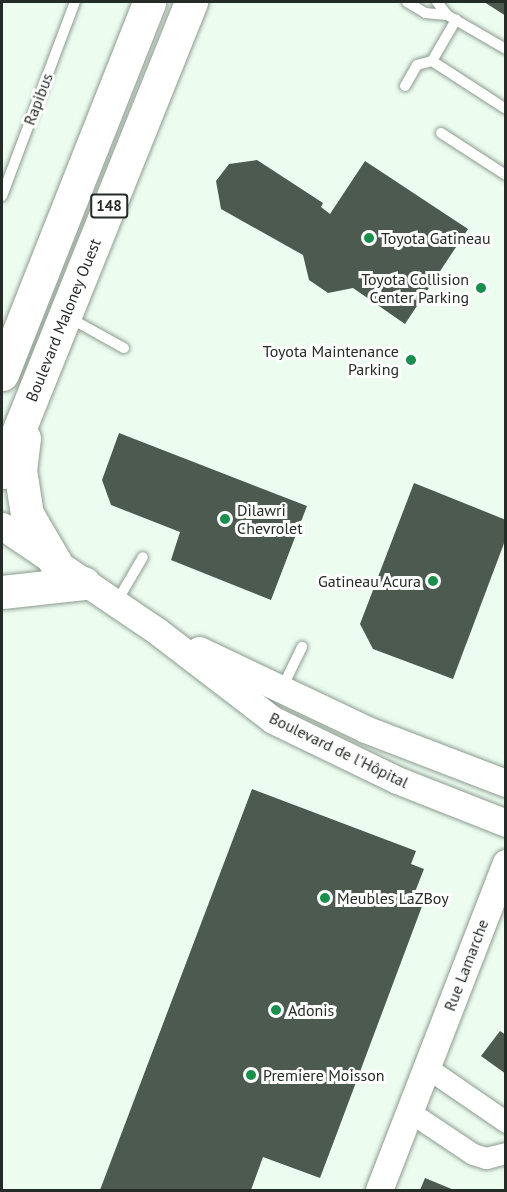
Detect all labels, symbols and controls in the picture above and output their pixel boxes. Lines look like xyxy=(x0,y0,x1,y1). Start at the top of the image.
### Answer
street label: Rapibus xyxy=(19,70,57,128)
road number: 148 xyxy=(90,194,128,218)
place label: Toyota Gatineau xyxy=(381,228,491,248)
marker: Toyota Gatineau xyxy=(362,231,376,245)
street label: Boulevard Maloney Ouest xyxy=(21,235,105,405)
place label: Toyota Collision Center Parking xyxy=(361,269,469,307)
marker: Toyota Collision Center Parking xyxy=(474,281,488,295)
place label: Toyota Maintenance Parking xyxy=(263,341,399,379)
marker: Toyota Maintenance Parking xyxy=(404,353,418,367)
place label: Dilawri Chevrolet xyxy=(237,500,303,538)
marker: Dilawri Chevrolet xyxy=(218,512,232,526)
place label: Gatineau Acura xyxy=(317,571,421,591)
marker: Gatineau Acura xyxy=(426,574,440,588)
street label: Boulevard de l'Hôpital xyxy=(266,708,412,792)
place label: Meubles LaZBoy xyxy=(337,888,449,908)
marker: Meubles LaZBoy xyxy=(318,891,332,905)
street label: Rue Lamarche xyxy=(440,916,492,1014)
place label: Adonis xyxy=(288,1000,334,1020)
marker: Adonis xyxy=(269,1003,283,1017)
place label: Premiere Moisson xyxy=(263,1065,385,1085)
marker: Premiere Moisson xyxy=(244,1068,258,1082)

